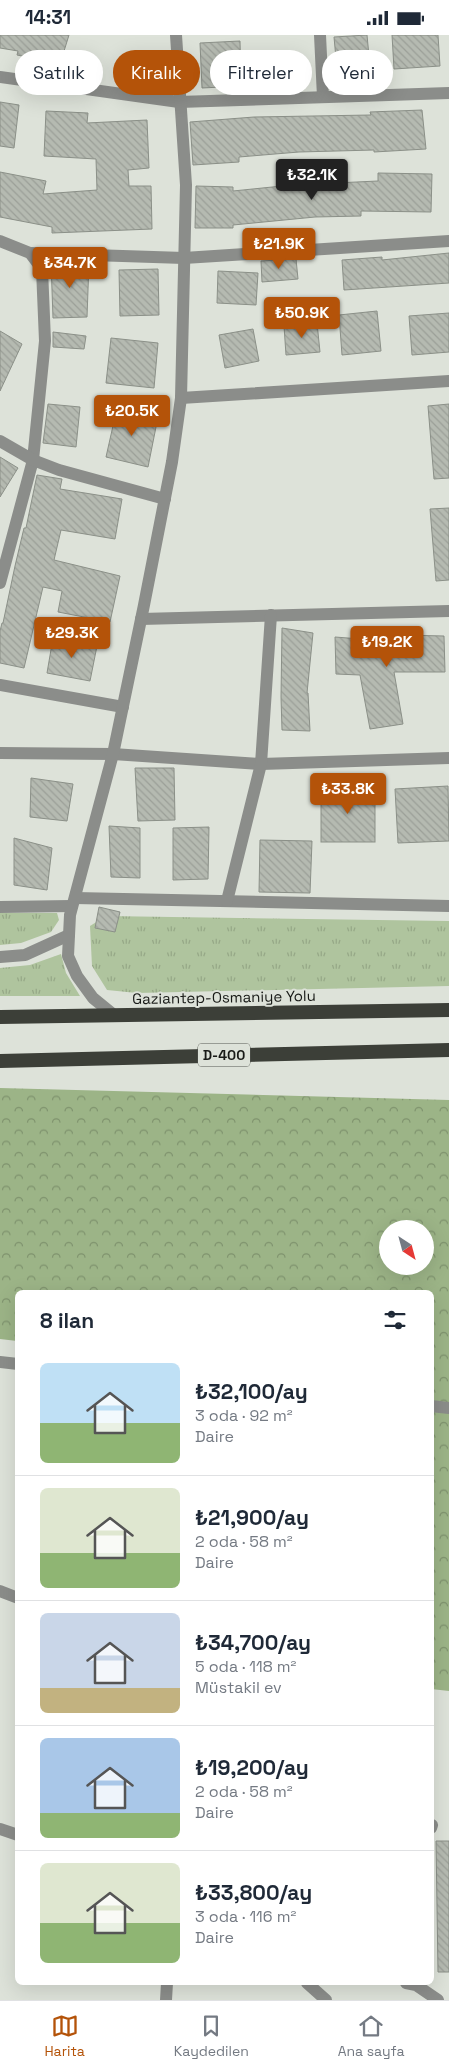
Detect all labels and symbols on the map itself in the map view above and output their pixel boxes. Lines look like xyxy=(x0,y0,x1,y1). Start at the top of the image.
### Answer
pin: ₺32.1K xyxy=(271,159,353,201)
pin: ₺21.9K xyxy=(238,227,320,270)
pin: ₺34.7K xyxy=(29,247,111,289)
pin: ₺50.9K xyxy=(261,297,343,339)
pin: ₺20.5K xyxy=(91,395,173,437)
pin: ₺29.3K xyxy=(31,617,113,659)
pin: ₺19.2K xyxy=(346,625,428,668)
pin: ₺33.8K xyxy=(307,773,389,815)
street label: Gaziantep-Osmaniye Yolu xyxy=(132,986,316,1008)
road number: D-400 xyxy=(198,1043,250,1067)
north arrow xyxy=(379,1220,434,1275)

